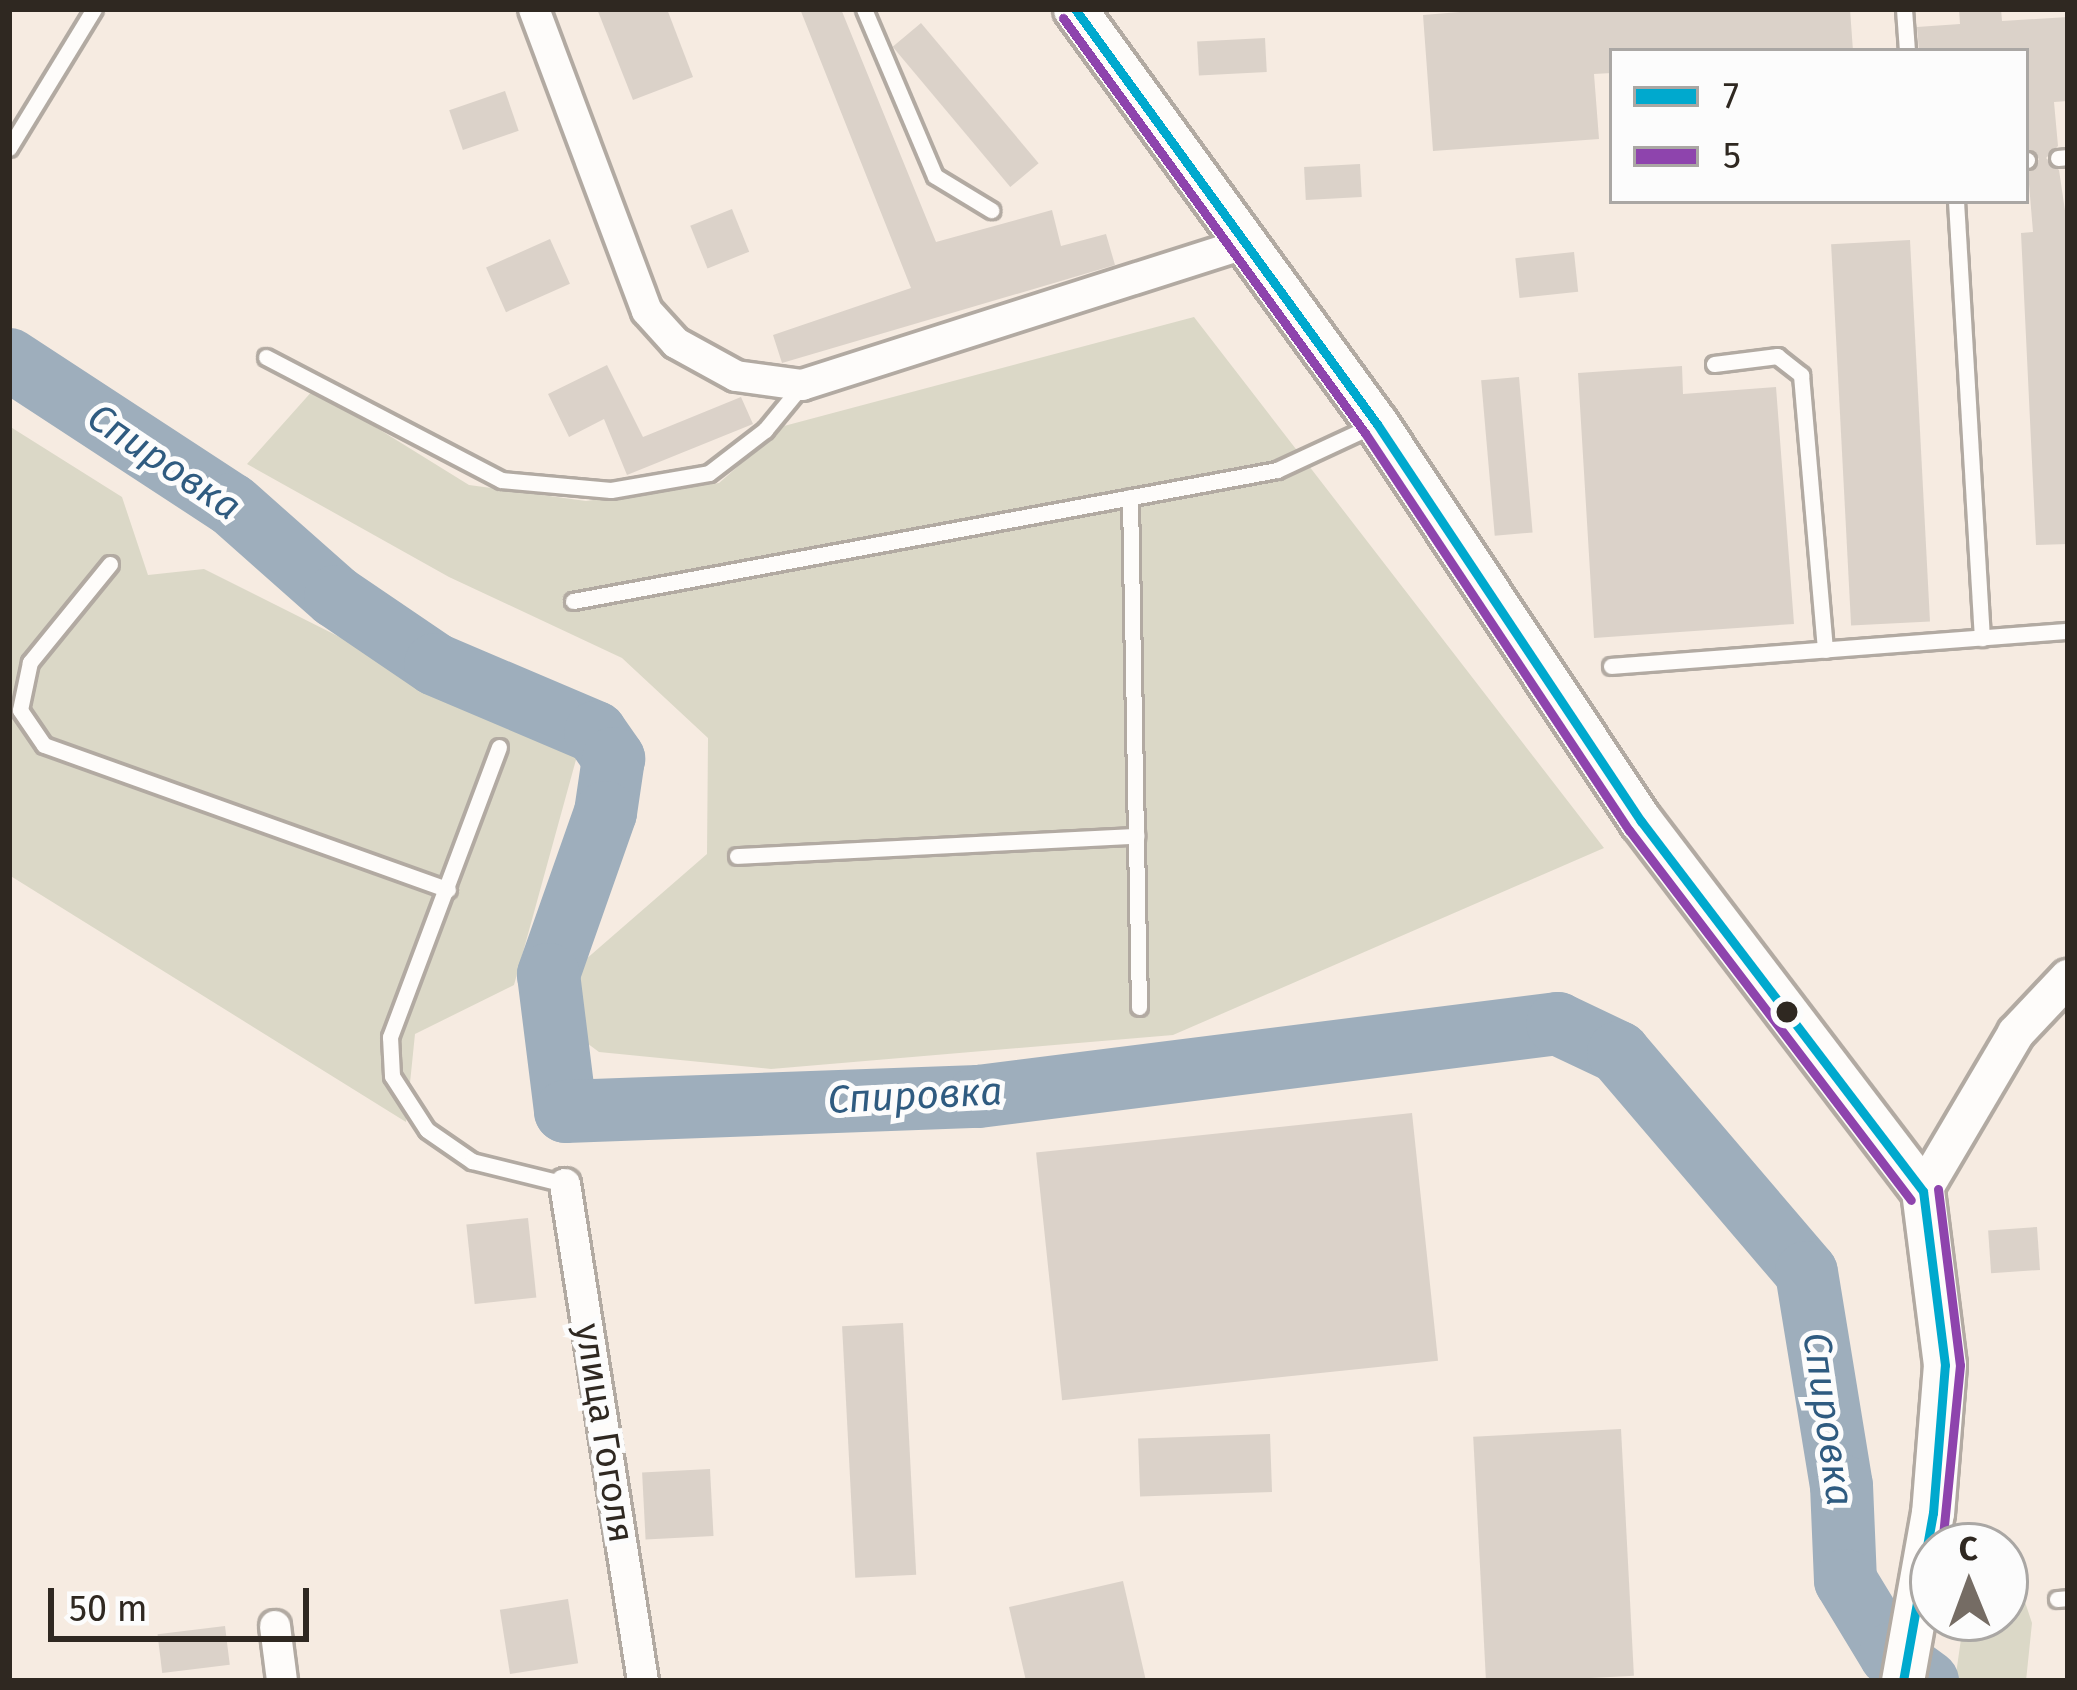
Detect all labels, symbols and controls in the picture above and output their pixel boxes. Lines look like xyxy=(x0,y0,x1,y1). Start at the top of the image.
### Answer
legend xyxy=(1609,48,2029,204)
text: 7 xyxy=(1723,74,1739,118)
text: 5 xyxy=(1723,134,1741,178)
water label: Спировка xyxy=(78,394,250,530)
unlabelled marker xyxy=(1776,1001,1798,1023)
water label: Спировка xyxy=(826,1068,1004,1124)
street label: улица Гоголя xyxy=(565,1320,643,1546)
water label: Спировка xyxy=(1793,1329,1863,1509)
north arrow xyxy=(1909,1522,2029,1642)
text: С xyxy=(1959,1529,1978,1569)
scale bar xyxy=(54,1564,315,1638)
text: 50 m xyxy=(69,1587,148,1631)

